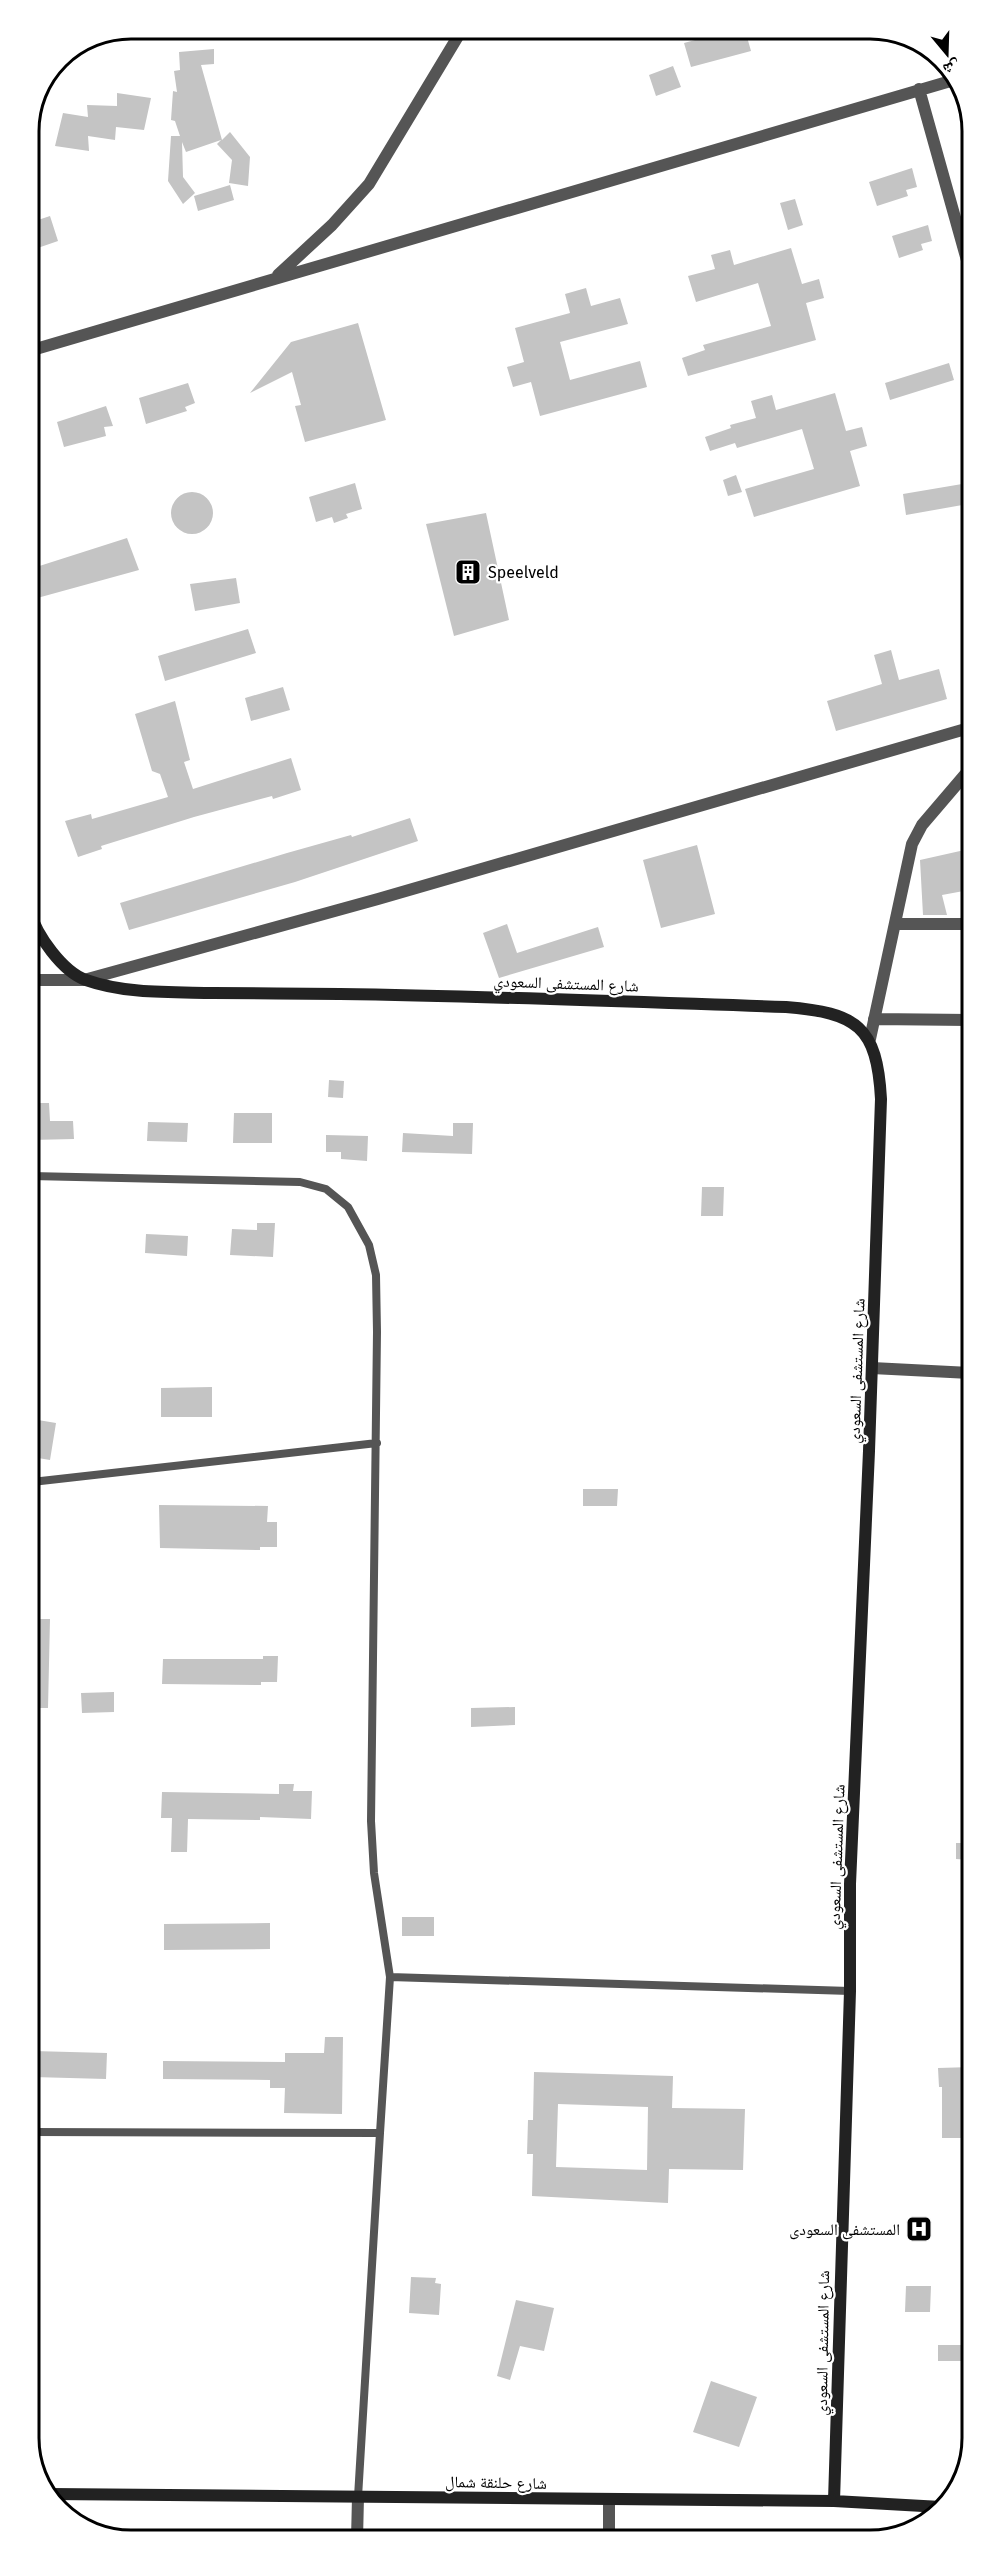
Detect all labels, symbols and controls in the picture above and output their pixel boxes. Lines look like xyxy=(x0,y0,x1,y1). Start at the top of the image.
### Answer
north arrow xyxy=(917,24,977,84)
text: ش xyxy=(941,56,963,79)
building icon: Speelveld xyxy=(453,557,483,587)
place label: Speelveld xyxy=(488,563,559,582)
street label: شارع المستشفى السعودي xyxy=(493,971,639,999)
street label: شارع المستشفى السعودي xyxy=(844,1298,872,1444)
street label: شارع المستشفى السعودي xyxy=(824,1784,852,1930)
hospital icon: المستشفى السعودى xyxy=(904,2214,934,2244)
place label: المستشفى السعودى xyxy=(789,2220,900,2240)
street label: شارع المستشفى السعودي xyxy=(812,2270,836,2416)
street label: شارع حلنقة شمال xyxy=(445,2472,547,2494)

